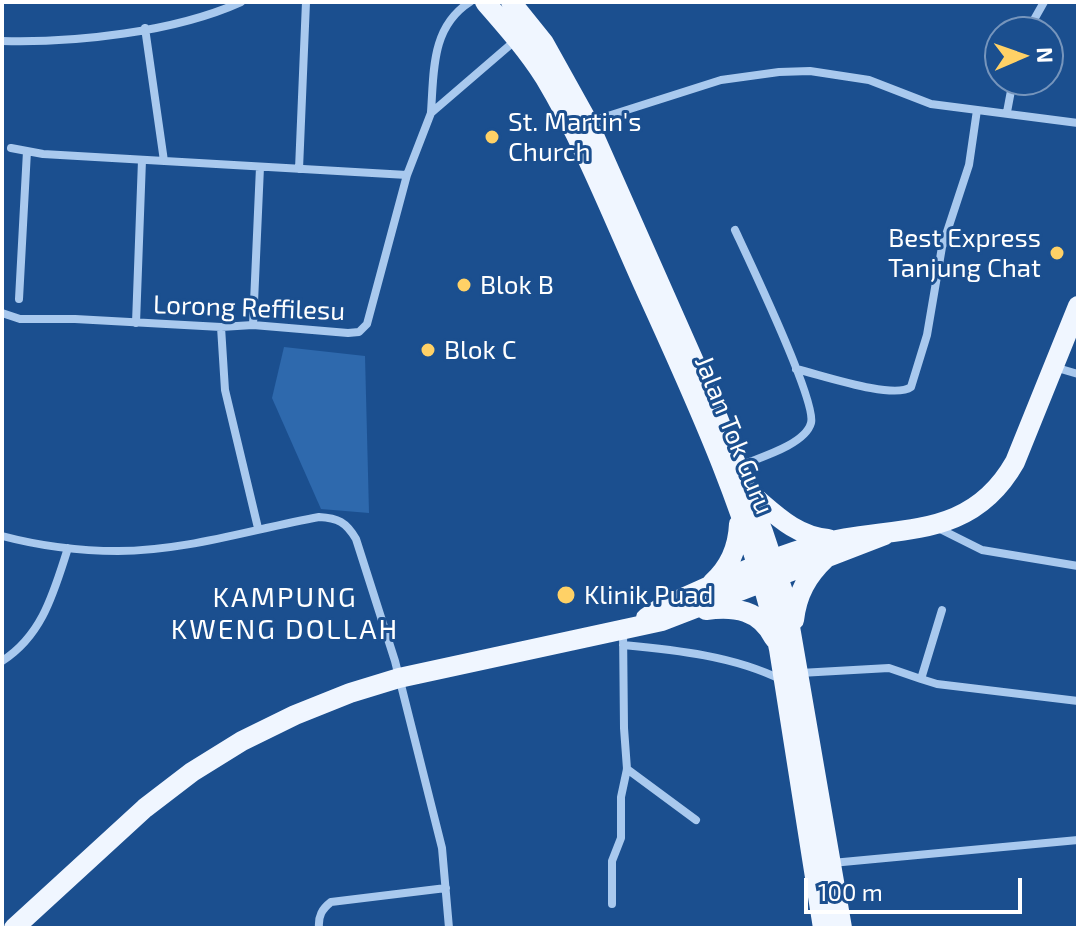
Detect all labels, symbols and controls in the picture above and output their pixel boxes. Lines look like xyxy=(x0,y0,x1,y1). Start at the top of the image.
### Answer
north arrow xyxy=(984,16,1064,96)
text: N xyxy=(1033,47,1059,64)
place label: St. Martin's Church xyxy=(508,106,641,168)
marker: St. Martin's Church xyxy=(483,128,501,146)
place label: Best Express Tanjung Chat xyxy=(888,222,1041,284)
marker: Best Express Tanjung Chat xyxy=(1048,244,1066,262)
place label: Blok B xyxy=(480,269,554,301)
marker: Blok B xyxy=(455,276,473,294)
street label: Lorong Reffilesu xyxy=(152,289,346,327)
place label: Blok C xyxy=(444,334,516,366)
marker: Blok C xyxy=(419,341,437,359)
street label: Jalan Tok Guru xyxy=(688,351,780,519)
place label: Klinik Puad xyxy=(584,579,713,611)
district label: KAMPUNG KWENG DOLLAH xyxy=(171,581,399,647)
marker: Klinik Puad xyxy=(555,584,577,606)
scale bar xyxy=(808,862,1026,912)
text: 100 m xyxy=(818,877,883,906)

